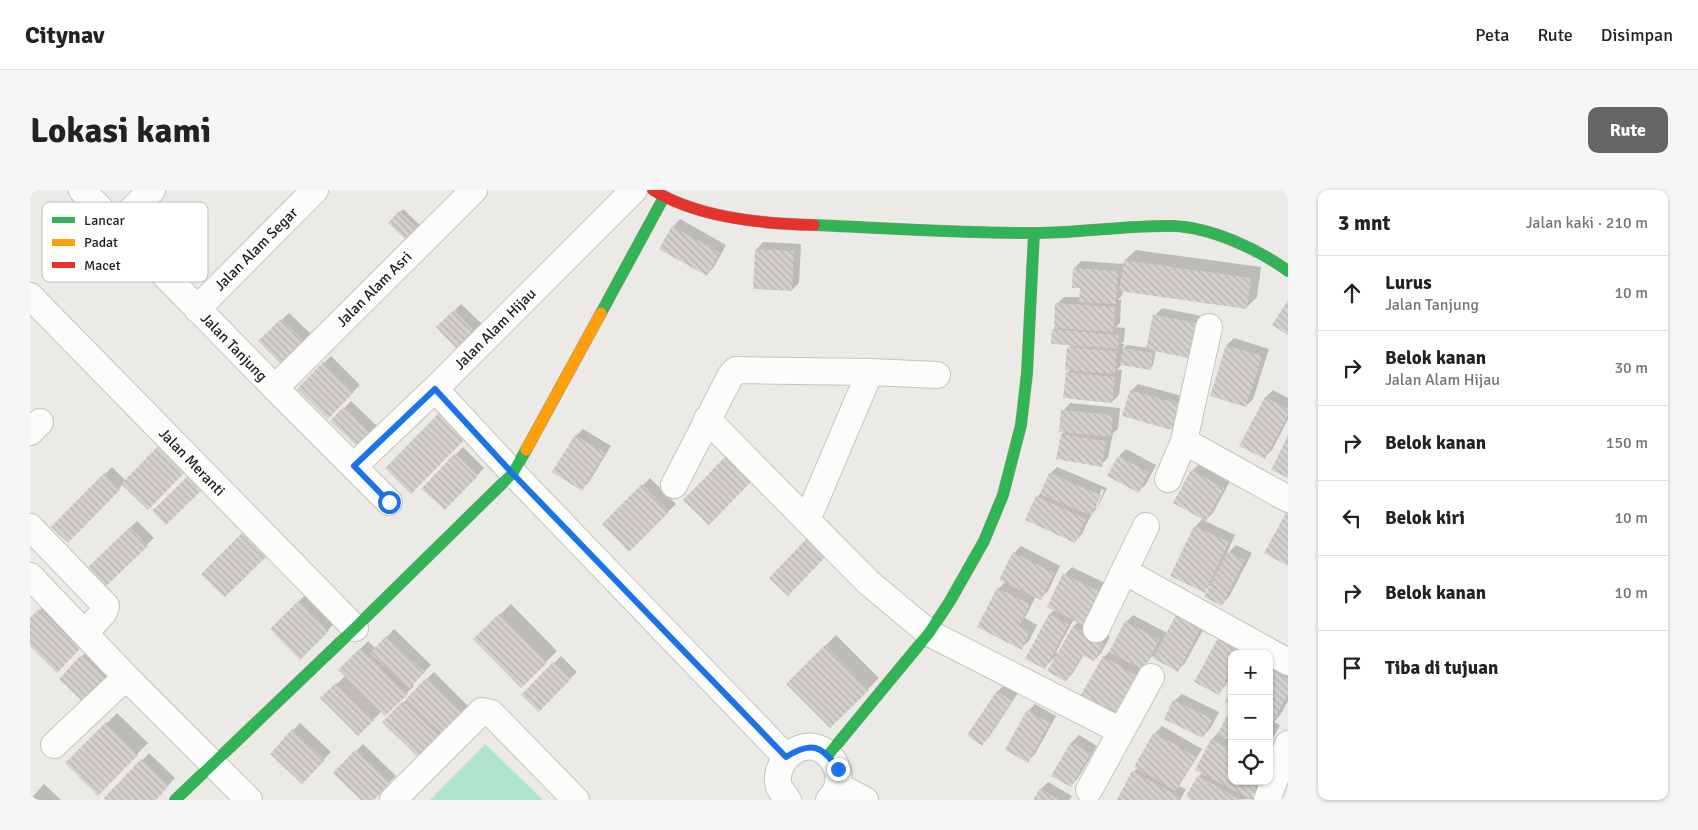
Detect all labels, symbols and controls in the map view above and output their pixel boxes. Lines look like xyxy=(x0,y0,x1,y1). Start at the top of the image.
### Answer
text: Citynav xyxy=(25,20,104,50)
text: Peta xyxy=(1475,24,1509,46)
text: Rute xyxy=(1537,24,1573,46)
text: Disimpan xyxy=(1601,24,1673,46)
button: Rute xyxy=(1588,107,1668,153)
text: Lokasi kami xyxy=(30,109,211,152)
legend xyxy=(42,202,208,282)
street label: Jalan Alam Segar xyxy=(211,203,302,294)
text: 3 mnt xyxy=(1338,210,1390,236)
text: Lancar xyxy=(84,212,126,229)
text: Jalan kaki · 210 m xyxy=(1526,213,1648,233)
text: Padat xyxy=(84,234,118,251)
street label: Jalan Alam Asri xyxy=(333,248,415,330)
text: Macet xyxy=(84,257,121,274)
text: Lurus xyxy=(1385,271,1432,295)
icon: ahead xyxy=(1338,279,1366,307)
text: 10 m xyxy=(1614,283,1648,303)
street label: Jalan Alam Hijau xyxy=(450,284,540,374)
text: Jalan Tanjung xyxy=(1385,295,1479,315)
street label: Jalan Tanjung xyxy=(197,309,271,385)
text: Belok kanan xyxy=(1385,346,1486,370)
icon: right xyxy=(1338,354,1366,382)
text: 30 m xyxy=(1614,358,1648,378)
text: Jalan Alam Hijau xyxy=(1385,370,1500,390)
street label: Jalan Meranti xyxy=(155,424,229,500)
icon: right xyxy=(1338,429,1366,457)
text: Belok kanan xyxy=(1385,431,1486,455)
text: 150 m xyxy=(1606,433,1648,453)
route start xyxy=(378,491,401,514)
icon: left xyxy=(1338,504,1366,532)
text: Belok kiri xyxy=(1385,506,1465,530)
text: 10 m xyxy=(1614,508,1648,528)
icon: right xyxy=(1338,579,1366,607)
text: Belok kanan xyxy=(1385,581,1486,605)
text: 10 m xyxy=(1614,583,1648,603)
map controls xyxy=(1228,650,1273,785)
button: + xyxy=(1228,650,1273,695)
icon: arrive xyxy=(1338,654,1366,682)
text: Tiba di tujuan xyxy=(1385,656,1498,680)
button: − xyxy=(1228,695,1273,740)
button: locate xyxy=(1228,740,1273,785)
route end xyxy=(827,758,850,781)

